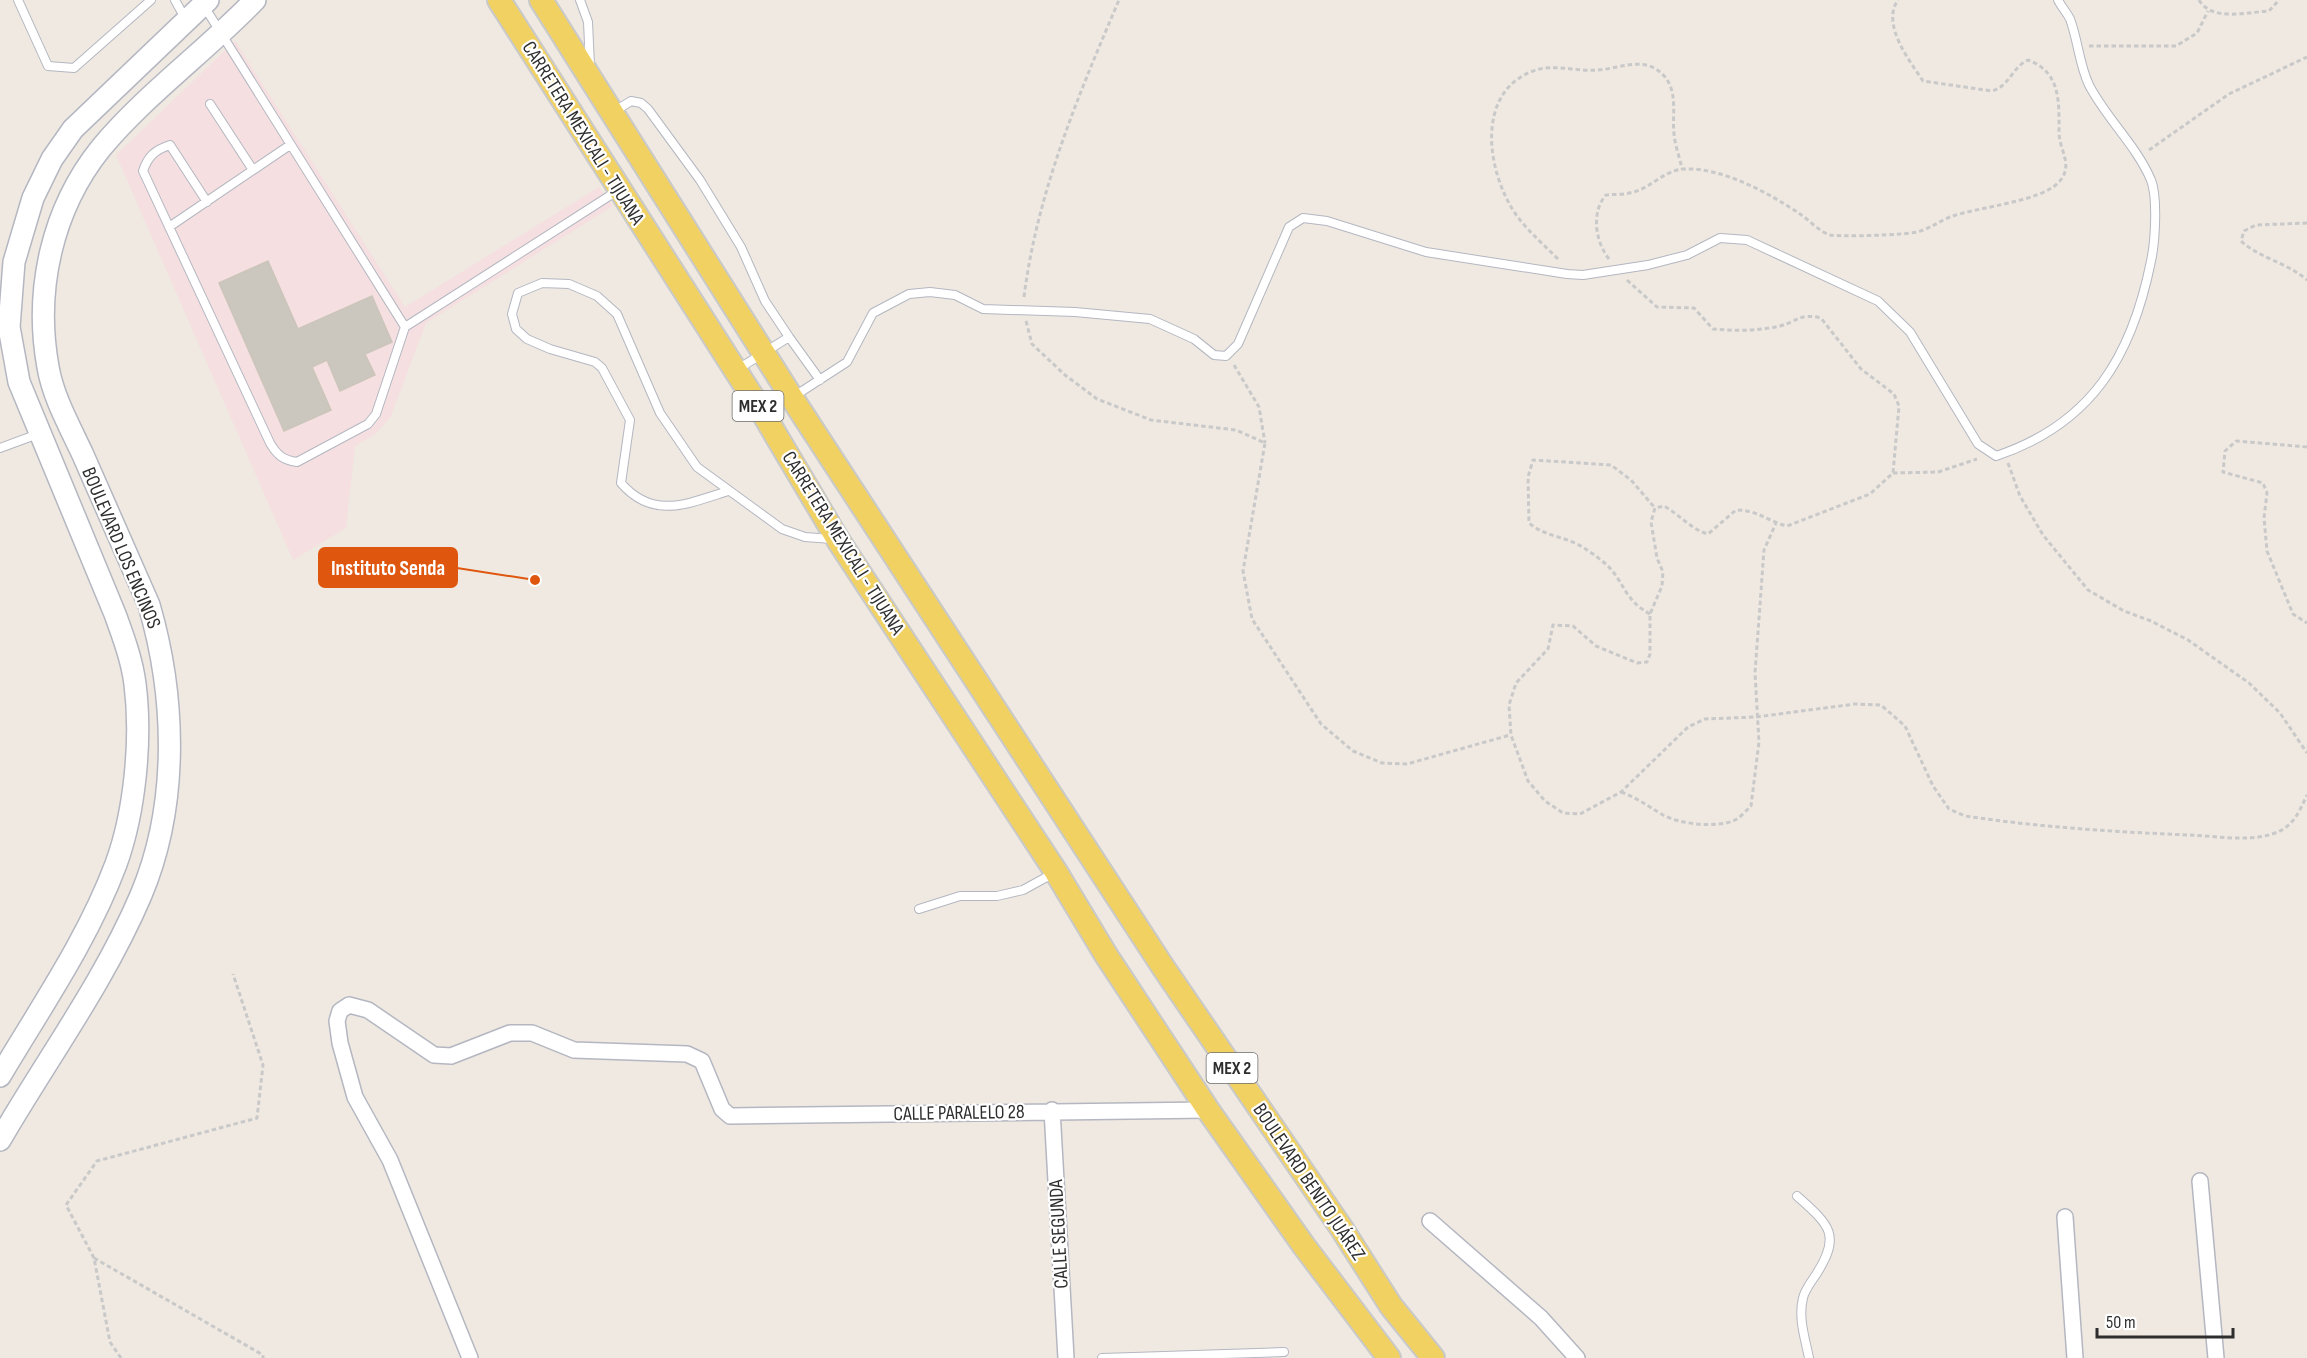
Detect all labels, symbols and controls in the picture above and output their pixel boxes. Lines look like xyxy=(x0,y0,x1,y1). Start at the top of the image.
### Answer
street label: CARRETERA MEXICALI - TIJUANA xyxy=(517,37,649,229)
road number: MEX 2 xyxy=(732,391,783,421)
street label: CARRETERA MEXICALI - TIJUANA xyxy=(777,447,909,639)
street label: BOULEVARD LOS ENCINOS xyxy=(76,464,166,632)
callout: Instituto Senda xyxy=(319,548,457,587)
text: Instituto Senda xyxy=(331,556,445,581)
road number: MEX 2 xyxy=(1206,1053,1258,1083)
street label: BOULEVARD BENITO JUÁREZ xyxy=(1248,1099,1370,1265)
street label: CALLE PARALELO 28 xyxy=(893,1100,1025,1126)
street label: CALLE SEGUNDA xyxy=(1044,1178,1074,1289)
scale bar xyxy=(2097,1301,2234,1339)
text: 50 m xyxy=(2106,1312,2136,1333)

